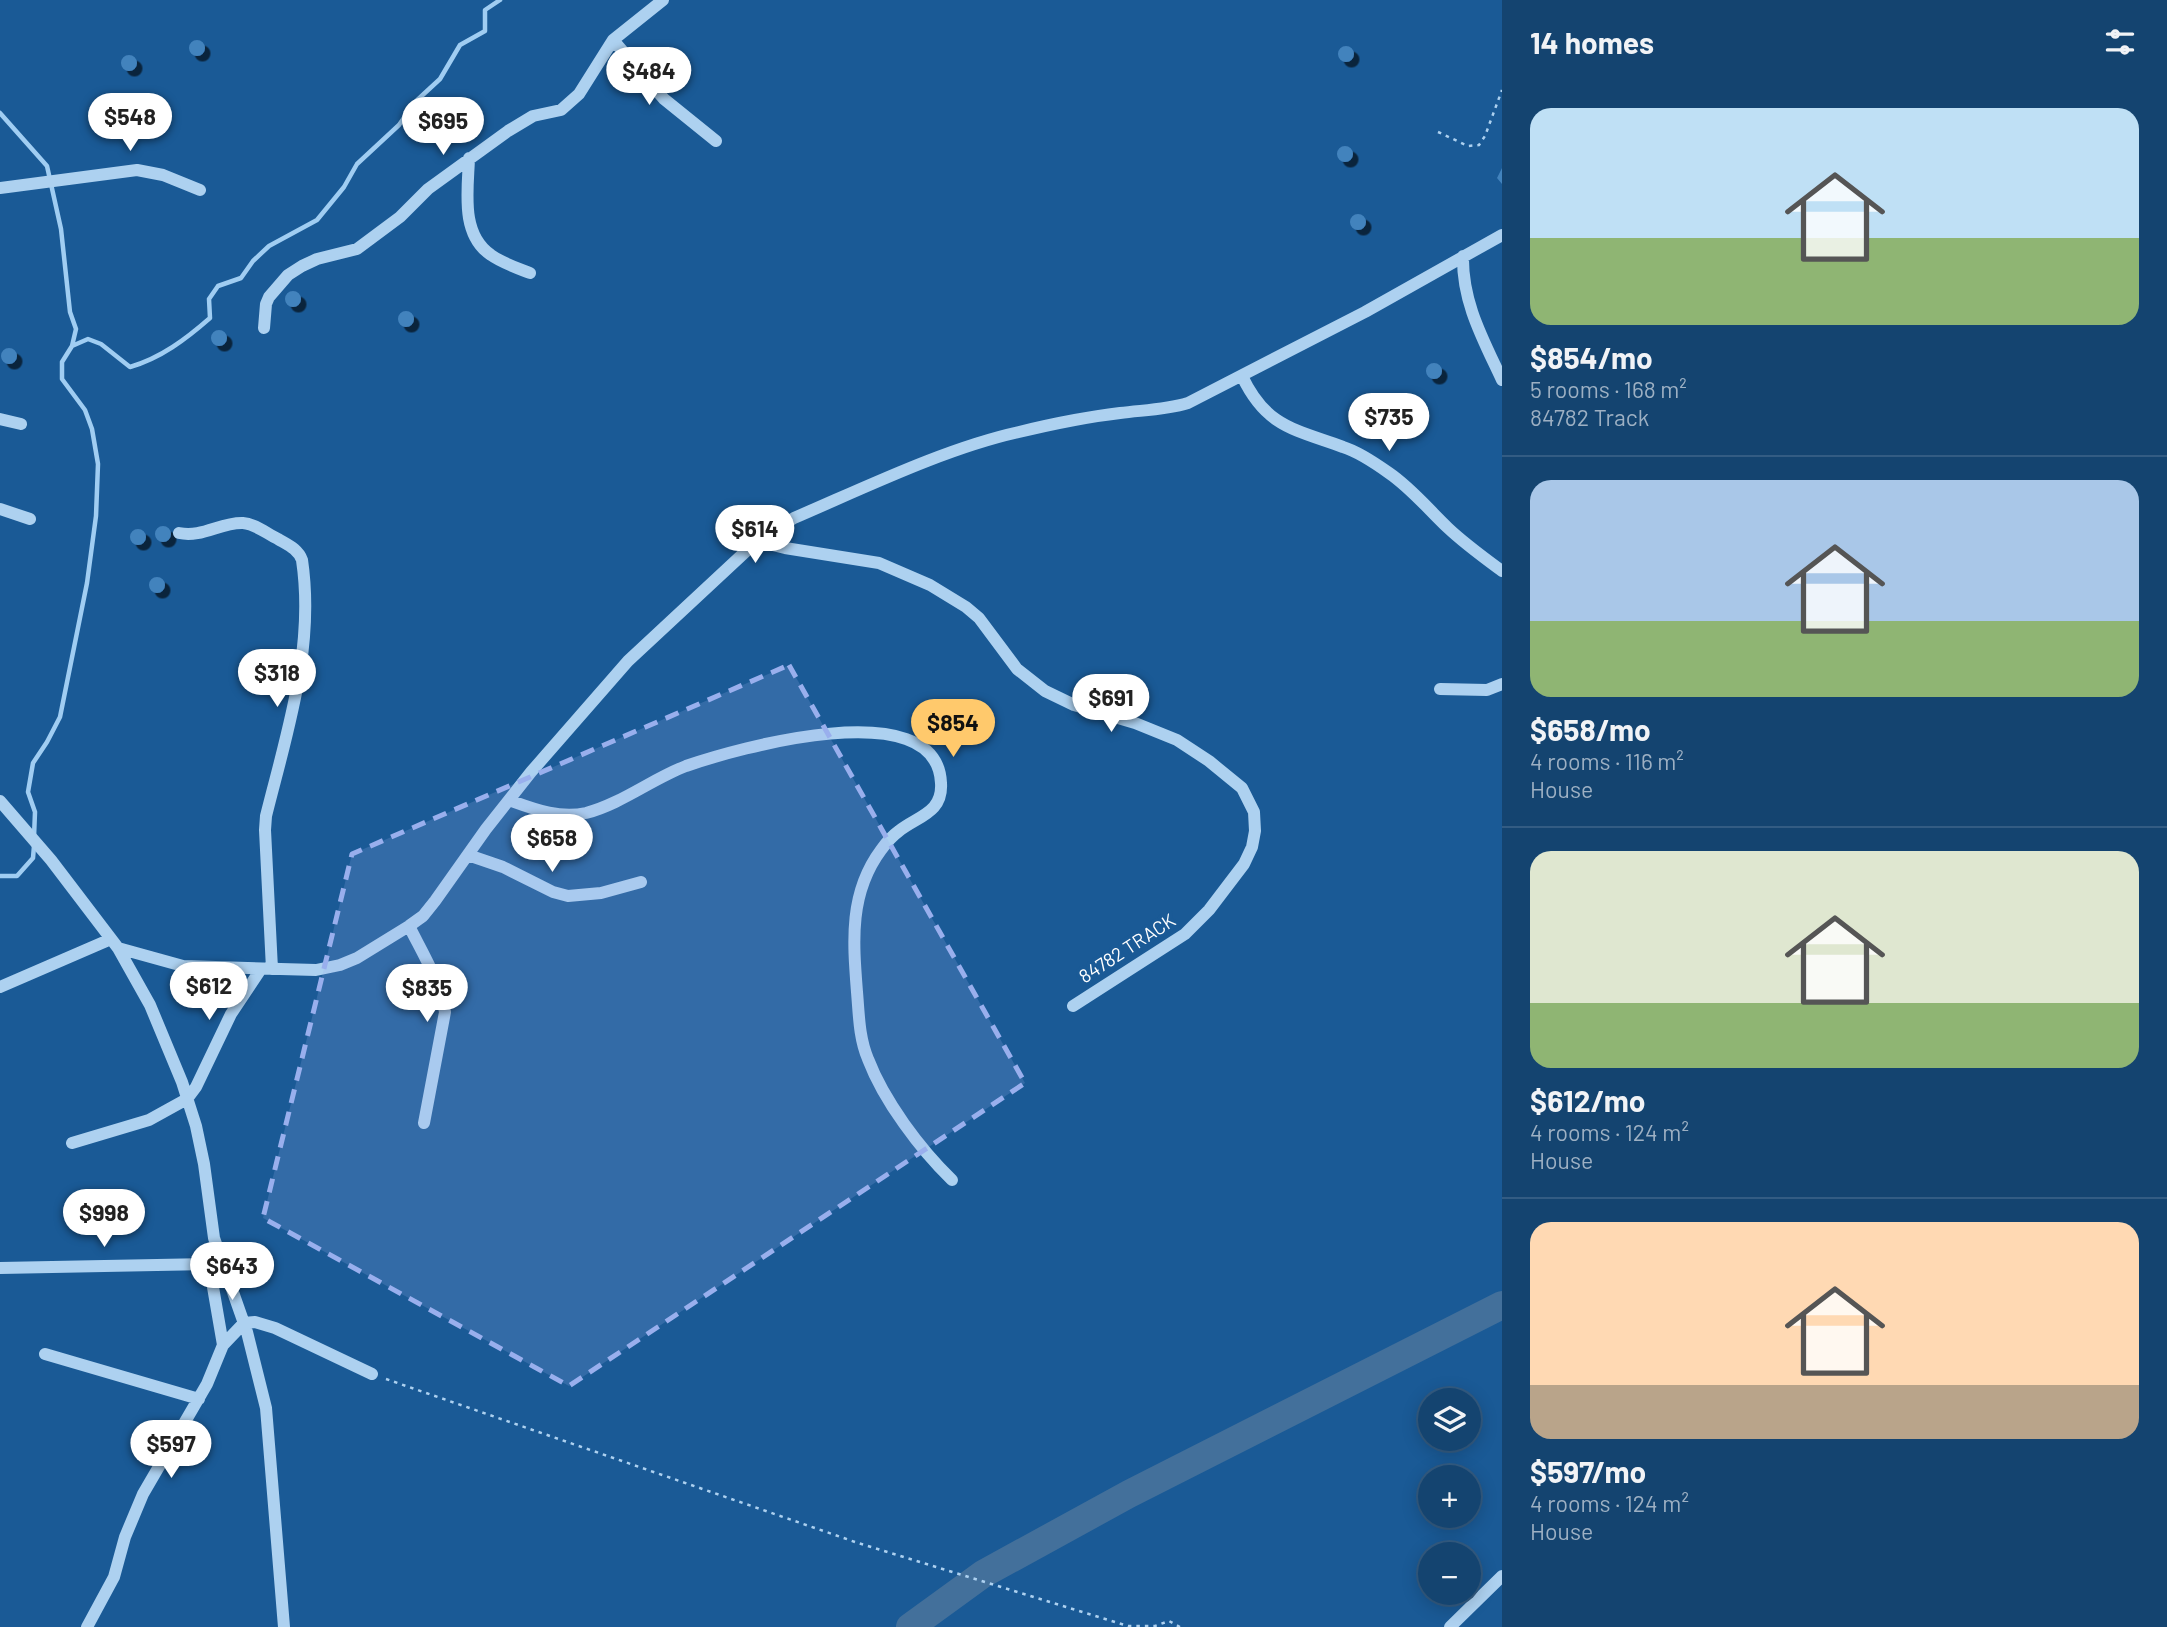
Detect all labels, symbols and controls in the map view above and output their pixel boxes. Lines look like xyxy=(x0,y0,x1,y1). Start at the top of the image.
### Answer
icon: filters xyxy=(2101,23,2139,61)
text: 14 homes xyxy=(1530,24,1654,60)
pin: $484 xyxy=(608,48,690,107)
text: $484 xyxy=(622,56,676,84)
pin: $548 xyxy=(89,94,171,153)
pin: $695 xyxy=(402,97,484,157)
text: $548 xyxy=(104,102,156,130)
text: $695 xyxy=(418,106,468,134)
icon: home xyxy=(1772,154,1898,280)
text: $854/mo xyxy=(1530,339,1653,375)
text: 5 rooms · 168 m² xyxy=(1530,375,1687,403)
pin: $735 xyxy=(1348,393,1430,453)
text: $735 xyxy=(1364,402,1414,430)
text: 84782 Track xyxy=(1530,403,1649,431)
pin: $614 xyxy=(714,505,796,565)
text: $614 xyxy=(731,514,779,542)
icon: home xyxy=(1772,526,1898,652)
pin: $318 xyxy=(236,650,318,709)
text: $318 xyxy=(254,658,300,686)
pin: $691 xyxy=(1070,674,1152,734)
text: $691 xyxy=(1088,683,1134,711)
pin: $854 xyxy=(912,700,994,759)
text: $854 xyxy=(927,708,979,736)
text: $658/mo xyxy=(1530,711,1651,747)
text: 4 rooms · 116 m² xyxy=(1530,747,1684,775)
text: House xyxy=(1530,775,1593,803)
pin: $658 xyxy=(511,814,593,874)
text: $658 xyxy=(527,823,577,851)
icon: home xyxy=(1772,897,1898,1023)
street label: 84782 TRACK xyxy=(1074,908,1180,987)
pin: $612 xyxy=(168,962,250,1022)
pin: $835 xyxy=(386,964,468,1024)
text: $612 xyxy=(186,971,232,999)
text: $835 xyxy=(402,973,452,1001)
text: $612/mo xyxy=(1530,1082,1645,1118)
text: 4 rooms · 124 m² xyxy=(1530,1118,1689,1146)
text: House xyxy=(1530,1146,1593,1174)
pin: $998 xyxy=(63,1190,145,1249)
text: $998 xyxy=(79,1198,129,1226)
pin: $643 xyxy=(191,1242,273,1302)
text: $643 xyxy=(206,1251,258,1279)
icon: home xyxy=(1772,1268,1898,1394)
map controls xyxy=(1418,1388,1481,1605)
button: layers xyxy=(1418,1388,1481,1451)
pin: $597 xyxy=(130,1420,212,1480)
text: $597 xyxy=(146,1429,196,1457)
text: $597/mo xyxy=(1530,1453,1646,1489)
button: + xyxy=(1418,1465,1481,1528)
text: 4 rooms · 124 m² xyxy=(1530,1489,1689,1517)
text: House xyxy=(1530,1517,1593,1545)
button: − xyxy=(1418,1542,1481,1605)

